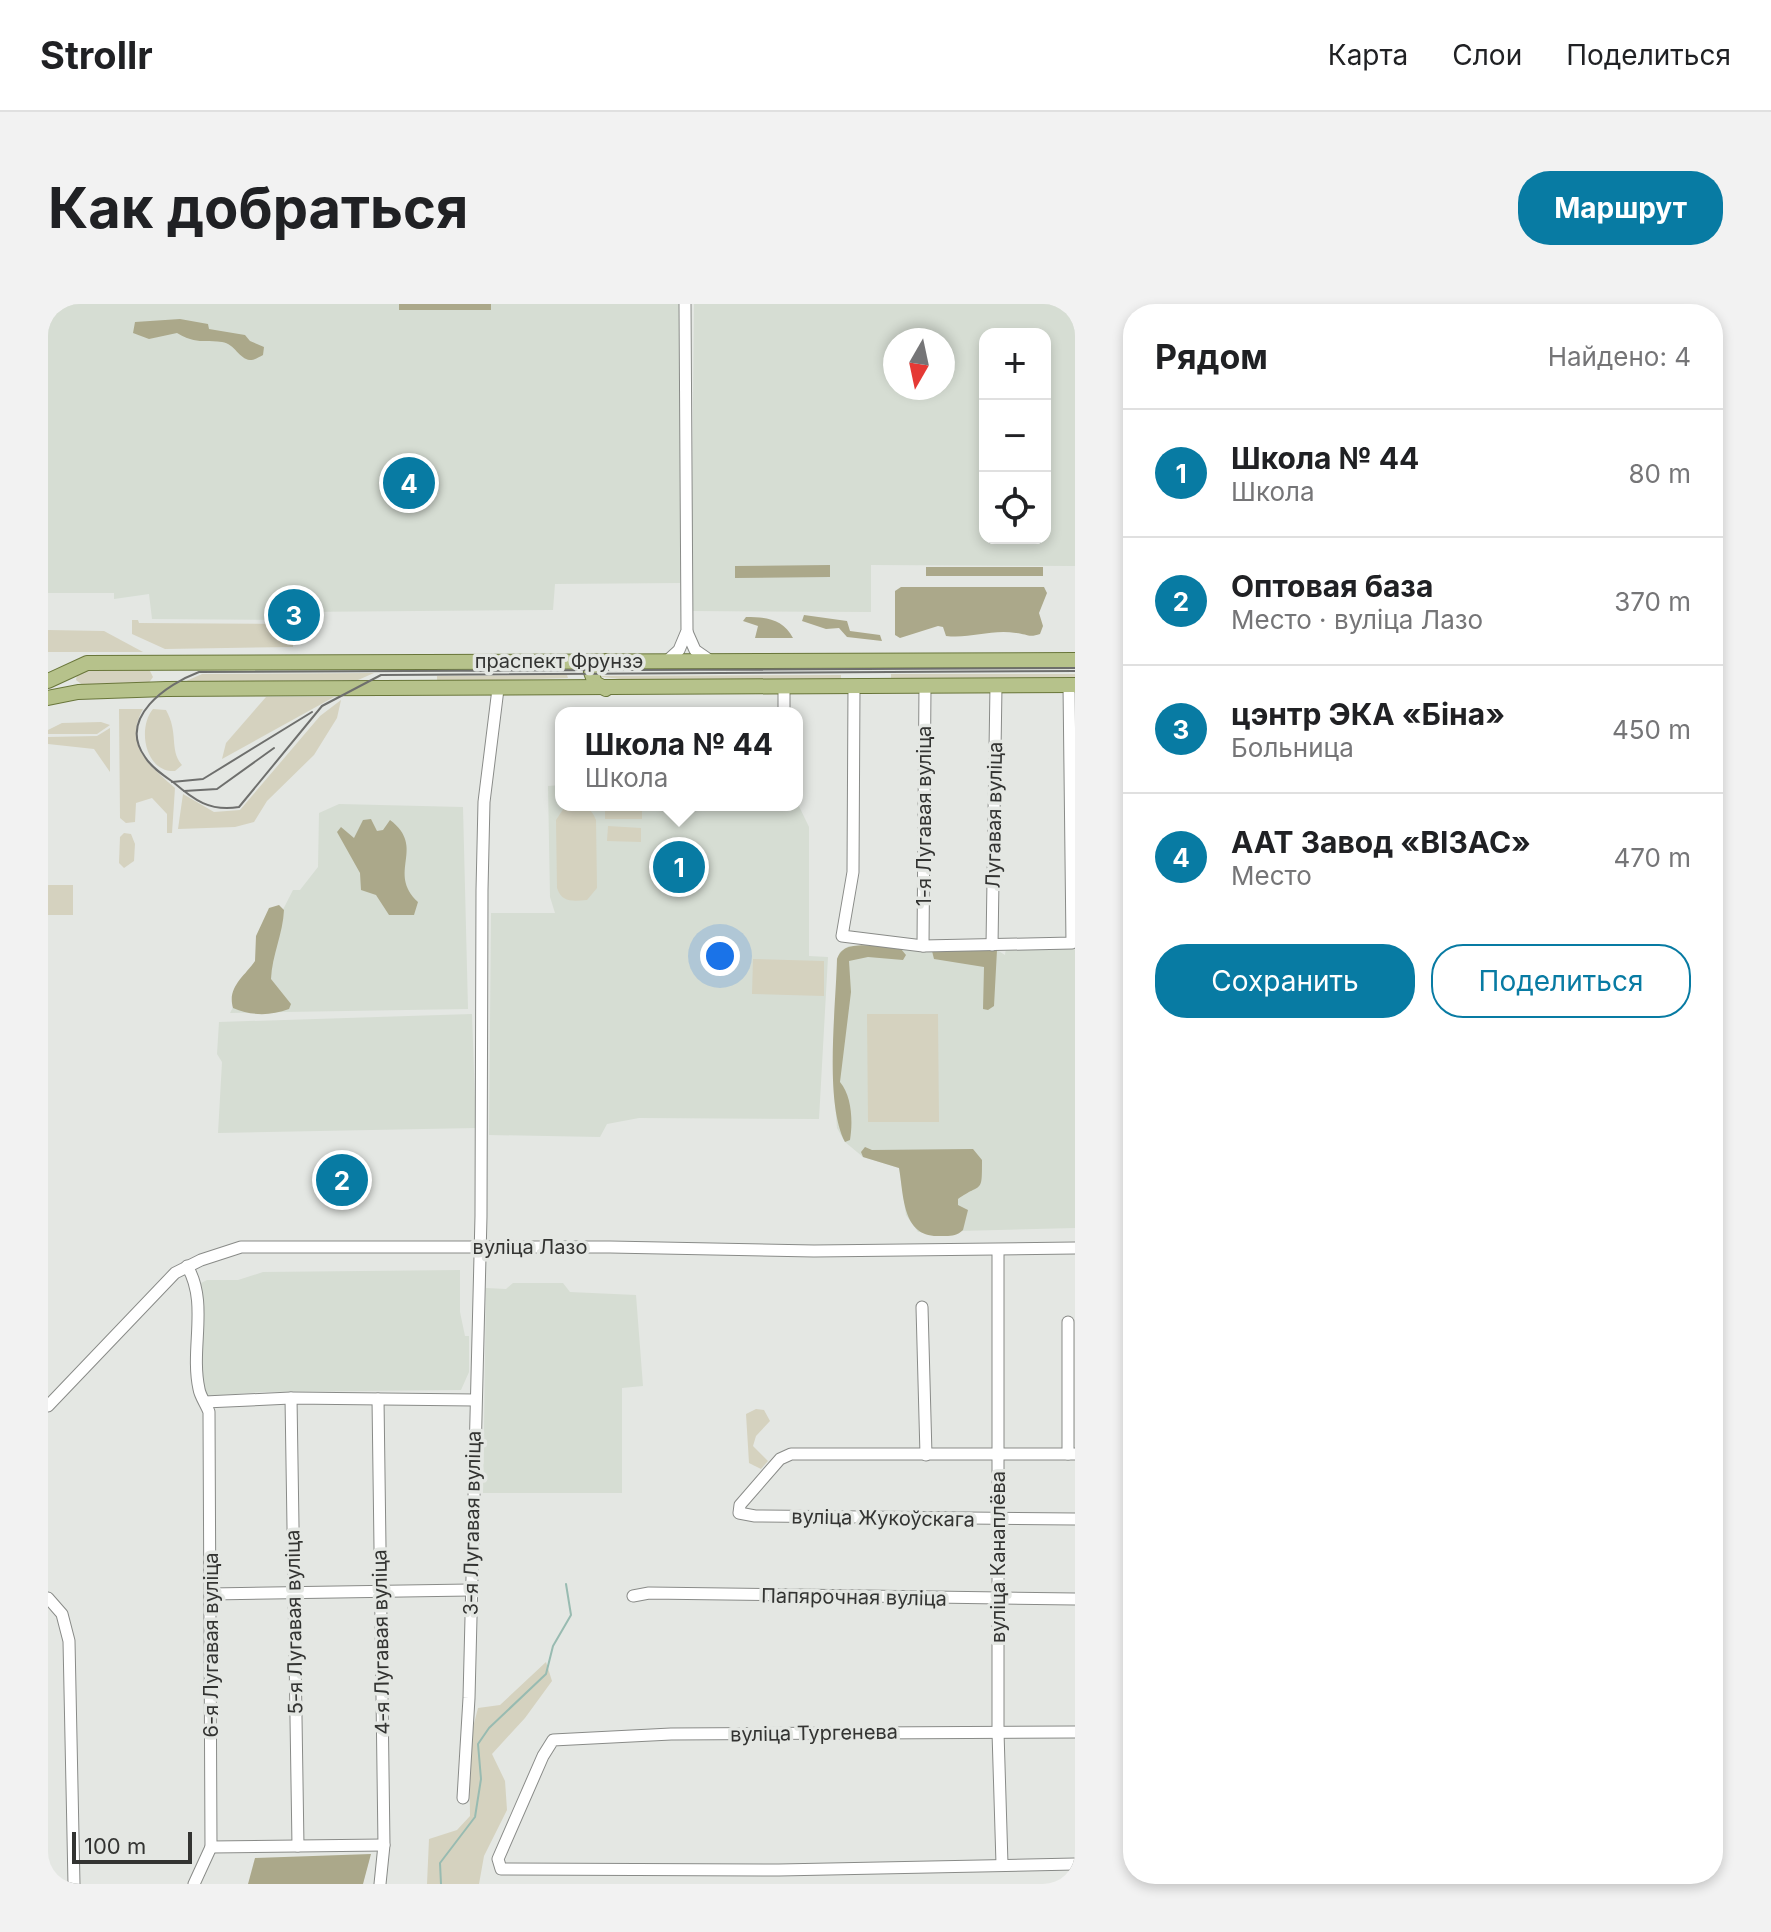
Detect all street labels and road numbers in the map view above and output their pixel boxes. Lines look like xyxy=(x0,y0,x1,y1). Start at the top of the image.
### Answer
street label: праспект Фрунзэ xyxy=(475,649,643,673)
street label: 1-я Лугавая вуліца xyxy=(912,726,936,906)
street label: Лугавая вуліца xyxy=(981,741,1007,889)
street label: вуліца Лазо xyxy=(473,1235,587,1259)
street label: 3-я Лугавая вуліца xyxy=(458,1430,486,1616)
street label: вуліца Канаплёва xyxy=(986,1471,1010,1643)
street label: вуліца Жукоўскага xyxy=(791,1504,975,1532)
street label: 5-я Лугавая вуліца xyxy=(280,1529,308,1715)
street label: 4-я Лугавая вуліца xyxy=(367,1549,395,1735)
street label: 6-я Лугавая вуліца xyxy=(199,1553,223,1737)
street label: Папярочная вуліца xyxy=(761,1583,947,1611)
street label: вуліца Тургенева xyxy=(730,1720,898,1746)

